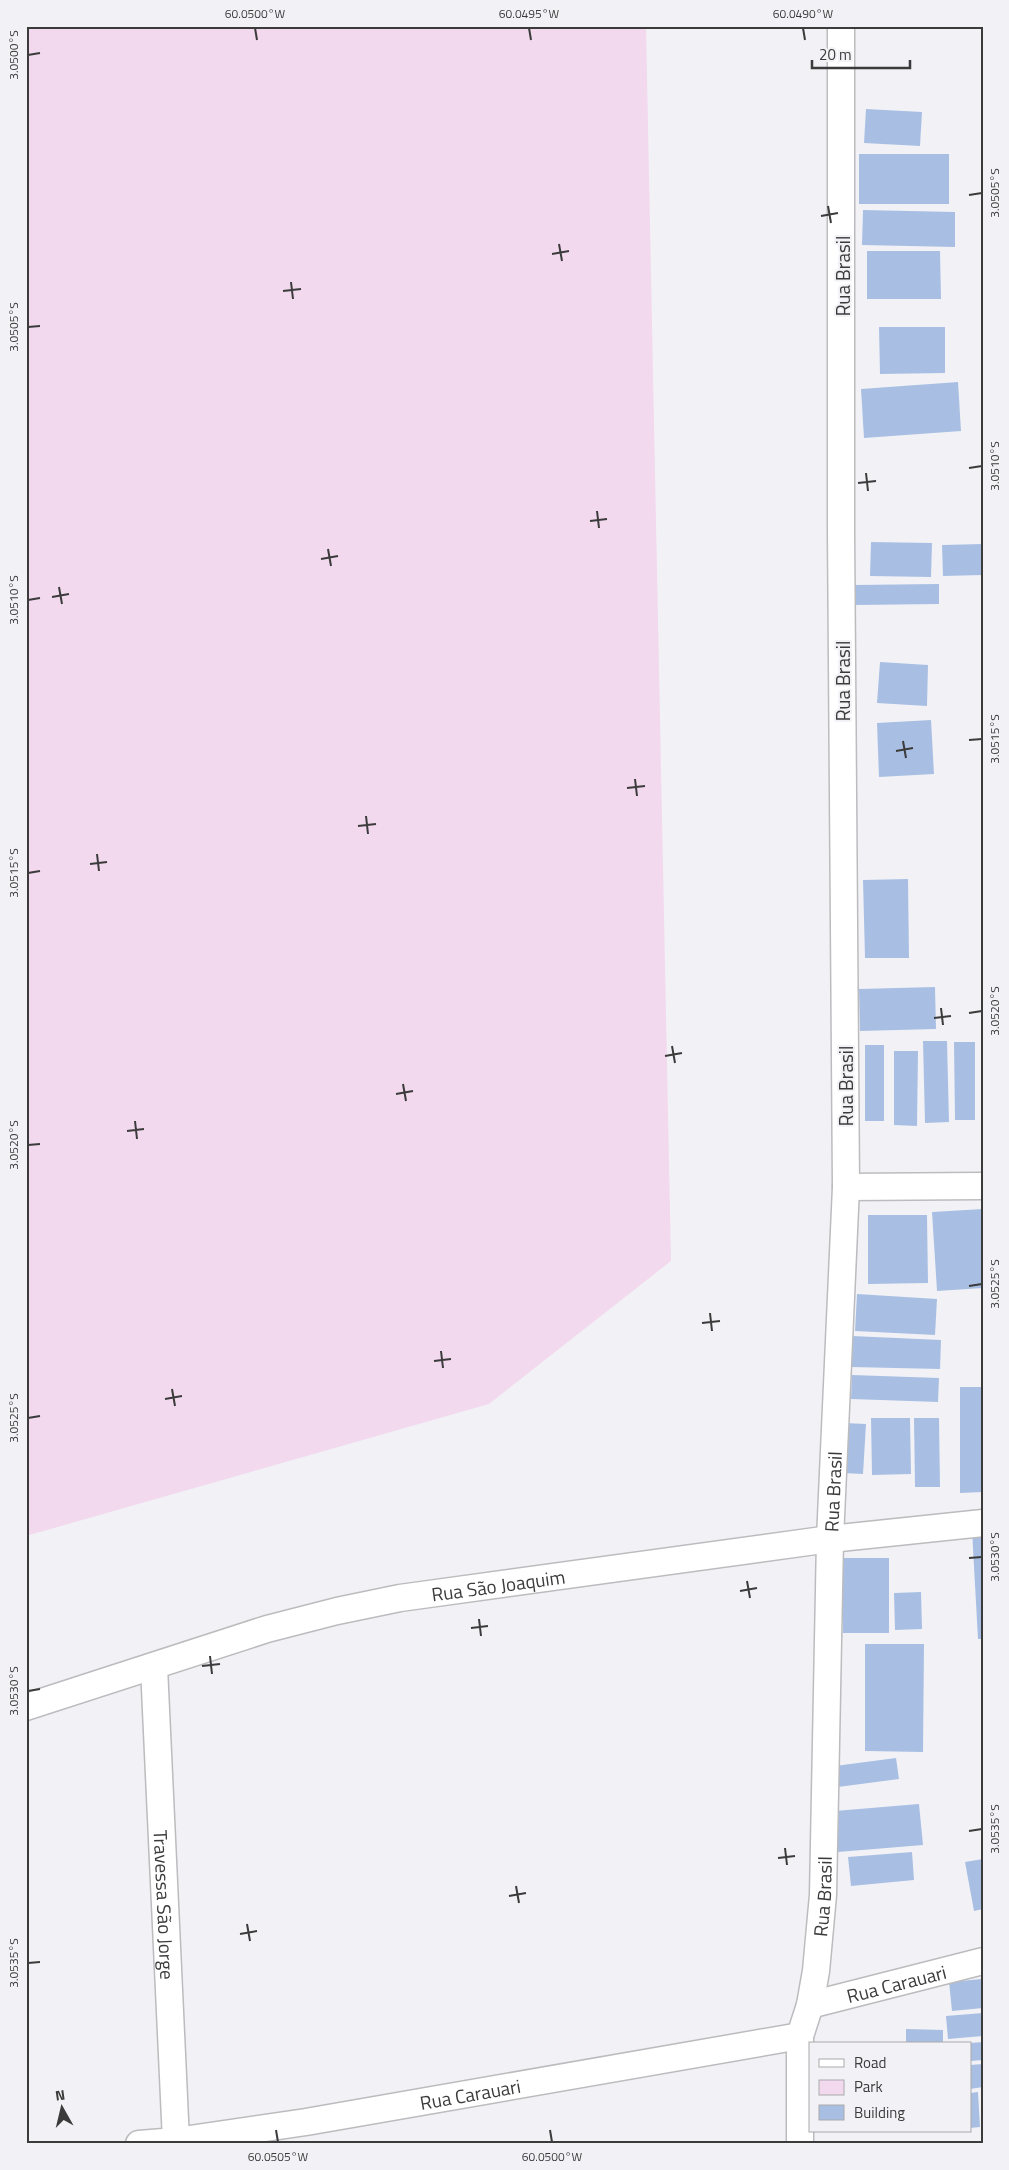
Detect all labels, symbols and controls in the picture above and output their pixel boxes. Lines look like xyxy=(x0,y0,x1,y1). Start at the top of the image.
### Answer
text: 60.0500°W xyxy=(225,4,285,23)
text: 60.0495°W xyxy=(499,4,559,23)
text: 60.0490°W xyxy=(773,4,833,23)
text: 3.0500°S xyxy=(4,30,23,80)
scale bar xyxy=(812,38,909,70)
text: 20 m xyxy=(819,43,852,66)
text: 3.0505°S xyxy=(985,168,1004,218)
street label: Rua Brasil xyxy=(828,236,857,316)
text: 3.0505°S xyxy=(4,302,23,352)
text: 3.0510°S xyxy=(985,441,1004,491)
text: 3.0510°S xyxy=(4,575,23,625)
street label: Rua Brasil xyxy=(828,641,857,721)
text: 3.0515°S xyxy=(985,714,1004,764)
text: 3.0515°S xyxy=(4,848,23,898)
text: 3.0520°S xyxy=(985,986,1004,1036)
street label: Rua Brasil xyxy=(831,1046,860,1126)
text: 3.0520°S xyxy=(4,1120,23,1170)
text: 3.0525°S xyxy=(985,1259,1004,1309)
text: 3.0525°S xyxy=(4,1393,23,1443)
street label: Rua Brasil xyxy=(816,1451,848,1533)
text: 3.0530°S xyxy=(985,1532,1004,1582)
street label: Rua São Joaquim xyxy=(429,1561,567,1608)
text: 3.0530°S xyxy=(4,1666,23,1716)
text: 3.0535°S xyxy=(985,1804,1004,1854)
street label: Travessa São Jorge xyxy=(147,1829,183,1980)
street label: Rua Brasil xyxy=(805,1856,838,1938)
text: 3.0535°S xyxy=(4,1938,23,1988)
street label: Rua Carauari xyxy=(843,1956,949,2010)
legend xyxy=(809,2042,972,2132)
text: Road xyxy=(854,2051,886,2074)
street label: Rua Carauari xyxy=(417,2070,523,2116)
text: Park xyxy=(854,2075,883,2098)
north arrow xyxy=(38,2082,88,2132)
text: N xyxy=(54,2084,66,2106)
text: Building xyxy=(854,2101,905,2124)
text: 60.0505°W xyxy=(248,2147,308,2166)
text: 60.0500°W xyxy=(522,2147,582,2166)

